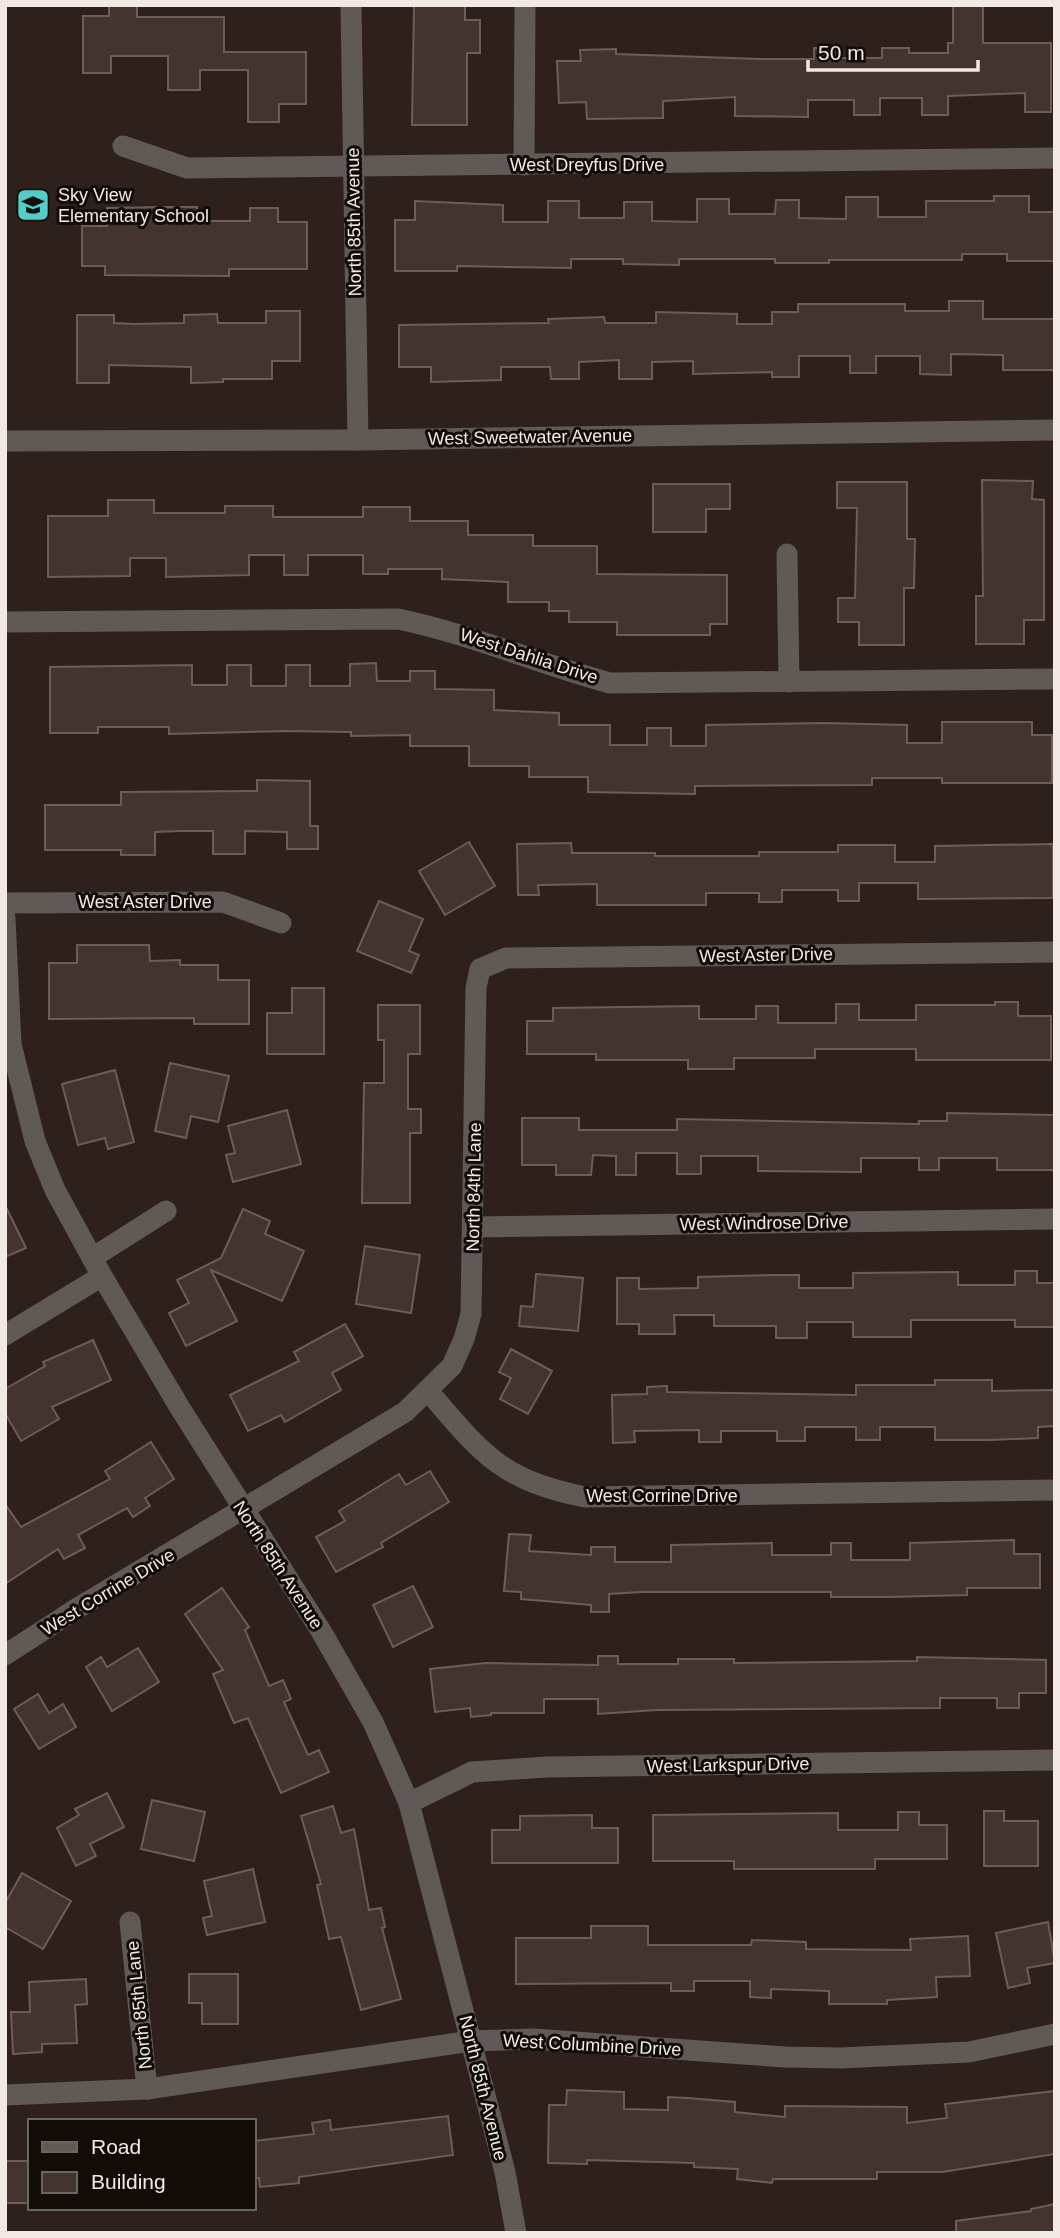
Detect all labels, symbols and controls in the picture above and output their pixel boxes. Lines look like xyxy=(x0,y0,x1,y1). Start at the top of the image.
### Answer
scale bar xyxy=(808,28,978,72)
text: 50 m xyxy=(818,41,865,64)
street label: North 85th Avenue xyxy=(343,147,365,297)
street label: West Dreyfus Drive xyxy=(510,155,664,175)
place label: Sky View Elementary School xyxy=(58,185,209,226)
school or university icon: Sky View Elementary School xyxy=(14,186,52,224)
street label: West Sweetwater Avenue xyxy=(428,425,632,449)
street label: West Dahlia Drive xyxy=(458,624,600,688)
street label: West Aster Drive xyxy=(78,892,212,912)
street label: West Aster Drive xyxy=(699,944,833,966)
street label: North 84th Lane xyxy=(463,1122,485,1252)
street label: West Windrose Drive xyxy=(679,1212,849,1234)
street label: West Corrine Drive xyxy=(586,1486,738,1506)
street label: North 85th Avenue xyxy=(229,1497,327,1633)
street label: West Corrine Drive xyxy=(38,1544,178,1640)
street label: West Larkspur Drive xyxy=(646,1754,810,1776)
street label: North 85th Lane xyxy=(122,1940,156,2070)
street label: North 85th Avenue xyxy=(455,2013,511,2163)
street label: West Columbine Drive xyxy=(502,2030,682,2060)
legend xyxy=(28,2119,256,2210)
text: Road xyxy=(91,2135,141,2158)
text: Building xyxy=(91,2170,166,2193)

